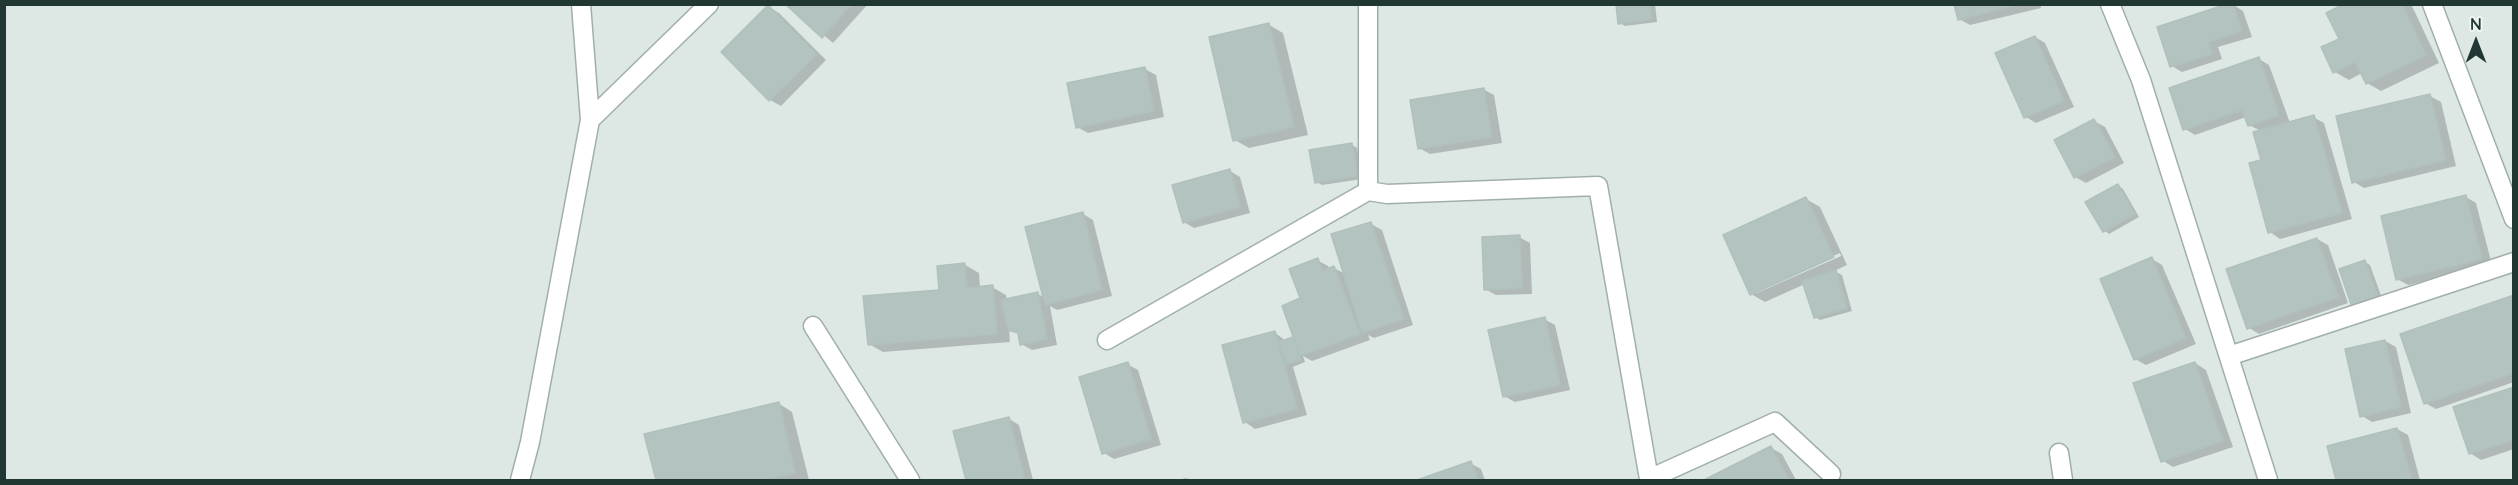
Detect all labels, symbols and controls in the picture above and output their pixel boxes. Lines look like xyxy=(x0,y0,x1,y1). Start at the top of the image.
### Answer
north arrow xyxy=(2446,12,2506,72)
text: N xyxy=(2470,14,2482,34)

